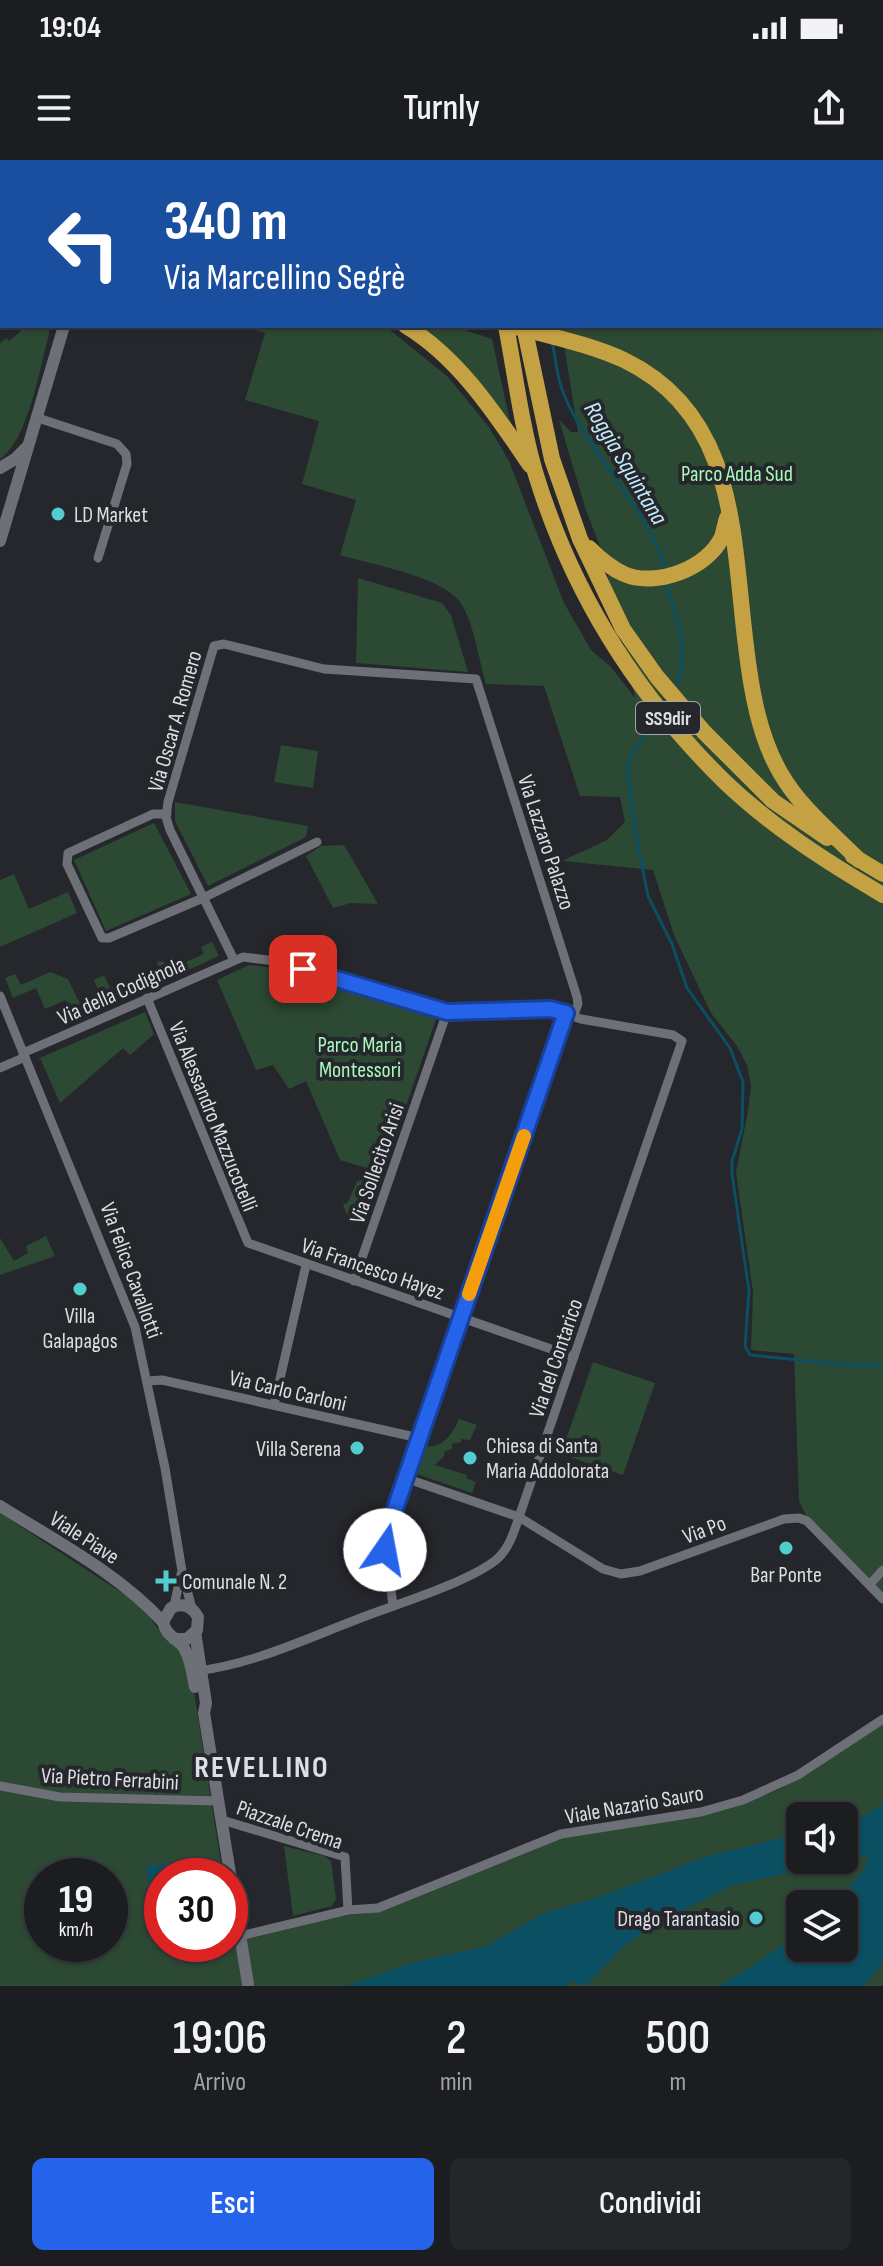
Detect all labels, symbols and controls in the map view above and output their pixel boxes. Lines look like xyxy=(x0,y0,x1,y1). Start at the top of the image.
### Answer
text: 19:04 xyxy=(40,10,101,46)
icon: menu xyxy=(32,86,76,130)
icon: share xyxy=(807,86,851,130)
text: Turnly xyxy=(403,87,480,130)
text: 340 m xyxy=(164,189,288,256)
icon: left xyxy=(32,192,136,296)
text: Via Marcellino Segrè xyxy=(164,257,406,300)
water label: Roggia Squintana xyxy=(578,396,674,530)
park label: Parco Adda Sud xyxy=(681,461,793,488)
place label: LD Market xyxy=(74,502,148,529)
marker: LD Market xyxy=(49,505,67,523)
street label: Via Oscar A. Romero xyxy=(142,648,209,795)
road number: SS9dir xyxy=(636,702,700,734)
street label: Via Lazzaro Palazzo xyxy=(511,772,580,913)
pin xyxy=(269,935,337,1003)
icon: arrive xyxy=(281,947,325,991)
street label: Via della Codignola xyxy=(54,951,190,1032)
street label: Via Alessandro Mazzucotelli xyxy=(162,1018,263,1215)
park label: Parco Maria Montessori xyxy=(317,1032,403,1084)
street label: Via Sollecito Arisi xyxy=(344,1100,411,1227)
street label: Via Felice Cavallotti xyxy=(94,1199,168,1342)
street label: Via Francesco Hayez xyxy=(297,1232,448,1307)
marker: Villa Galapagos xyxy=(71,1280,89,1298)
street label: Via del Contarico xyxy=(523,1295,589,1422)
place label: Villa Galapagos xyxy=(42,1303,118,1355)
street label: Via Carlo Carloni xyxy=(226,1365,349,1418)
place label: Chiesa di Santa Maria Addolorata xyxy=(486,1433,609,1485)
place label: Villa Serena xyxy=(256,1436,341,1463)
marker: Villa Serena xyxy=(348,1439,366,1457)
marker: Chiesa di Santa Maria Addolorata xyxy=(461,1449,479,1467)
street label: Viale Piave xyxy=(44,1506,124,1571)
position arrow xyxy=(343,1508,427,1592)
street label: Via Po xyxy=(679,1510,730,1551)
marker: Bar Ponte xyxy=(777,1539,795,1557)
place label: Bar Ponte xyxy=(750,1562,822,1589)
place label: Comunale N. 2 xyxy=(182,1569,287,1596)
marker: Comunale N. 2 xyxy=(157,1572,175,1590)
district label: REVELLINO xyxy=(194,1750,330,1786)
street label: Via Pietro Ferrabini xyxy=(40,1762,179,1797)
street label: Viale Nazario Sauro xyxy=(563,1780,706,1831)
street label: Piazzale Crema xyxy=(233,1795,346,1856)
map controls xyxy=(786,1802,858,1962)
button: sound xyxy=(786,1802,858,1874)
speed limit sign: 30 xyxy=(144,1858,248,1962)
text: 19 xyxy=(59,1876,93,1924)
button: layers xyxy=(786,1890,858,1962)
place label: Drago Tarantasio xyxy=(617,1906,740,1933)
marker: Drago Tarantasio xyxy=(747,1909,765,1927)
text: km/h xyxy=(59,1918,93,1942)
text: 19:06 xyxy=(173,2010,267,2067)
text: 2 xyxy=(446,2010,466,2067)
text: 500 xyxy=(645,2010,710,2067)
text: Arrivo xyxy=(194,2067,246,2098)
text: min xyxy=(440,2067,473,2098)
text: m xyxy=(669,2067,686,2098)
button: Esci xyxy=(32,2158,434,2250)
button: Condividi xyxy=(450,2158,851,2250)

